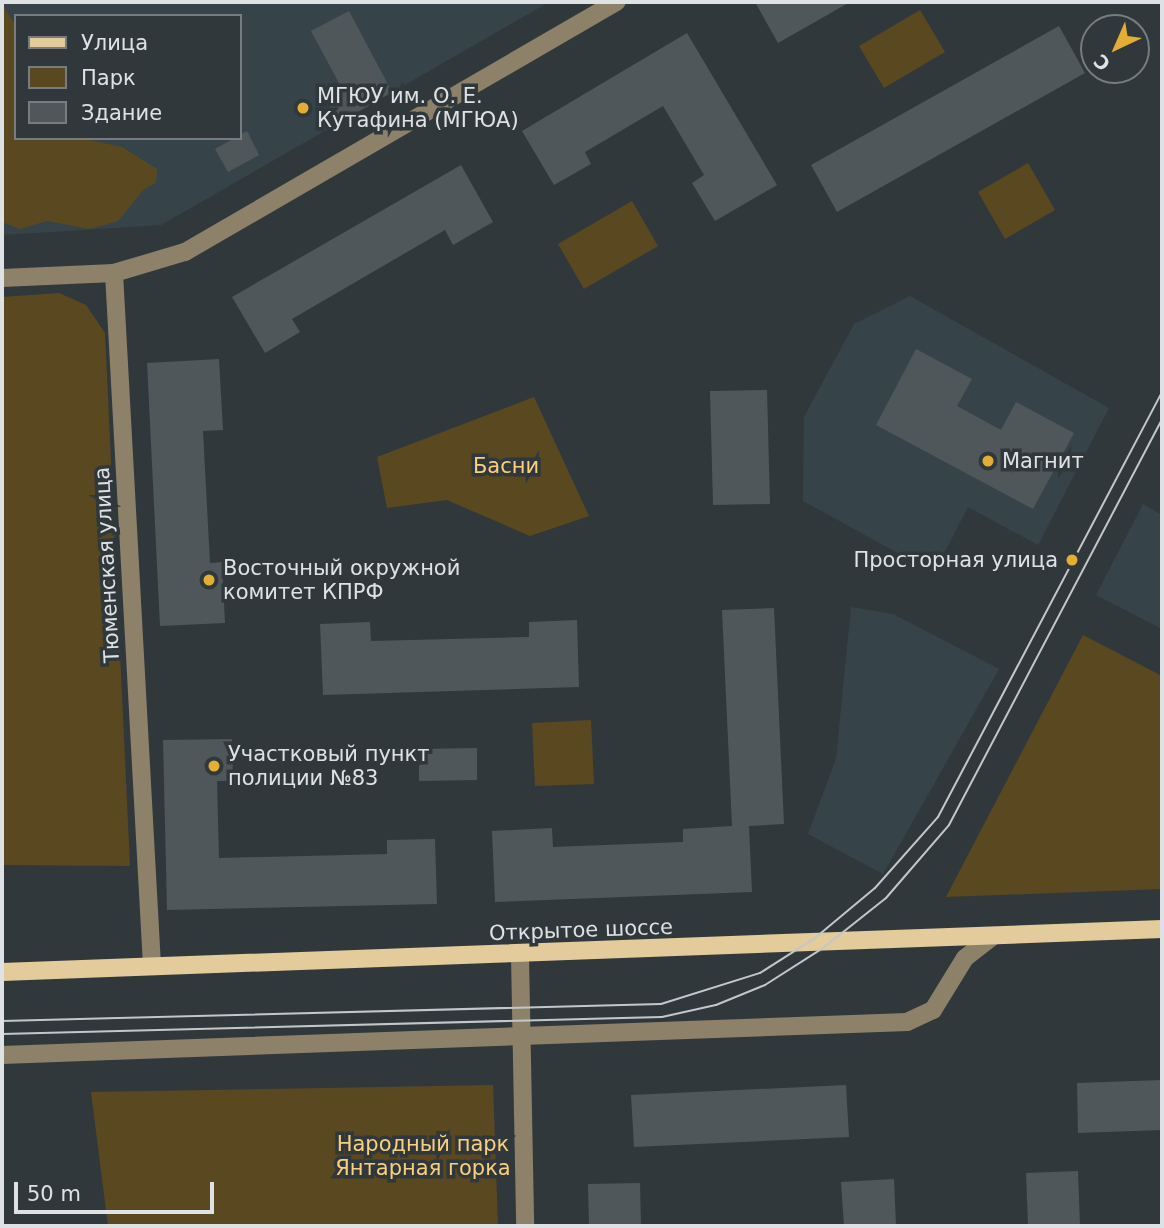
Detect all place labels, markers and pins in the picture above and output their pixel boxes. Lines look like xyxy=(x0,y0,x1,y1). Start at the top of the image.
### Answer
place label: МГЮУ им. О. Е. Кутафина (МГЮА) xyxy=(317,83,519,133)
marker: МГЮУ им. О. Е. Кутафина (МГЮА) xyxy=(295,100,311,116)
place label: Магнит xyxy=(1002,448,1084,474)
marker: Магнит xyxy=(980,453,996,469)
place label: Просторная улица xyxy=(854,547,1058,573)
marker: Просторная улица xyxy=(1064,552,1080,568)
place label: Восточный окружной комитет КПРФ xyxy=(223,555,460,605)
marker: Восточный окружной комитет КПРФ xyxy=(201,572,217,588)
place label: Участковый пункт полиции №83 xyxy=(228,741,429,791)
marker: Участковый пункт полиции №83 xyxy=(206,758,222,774)

